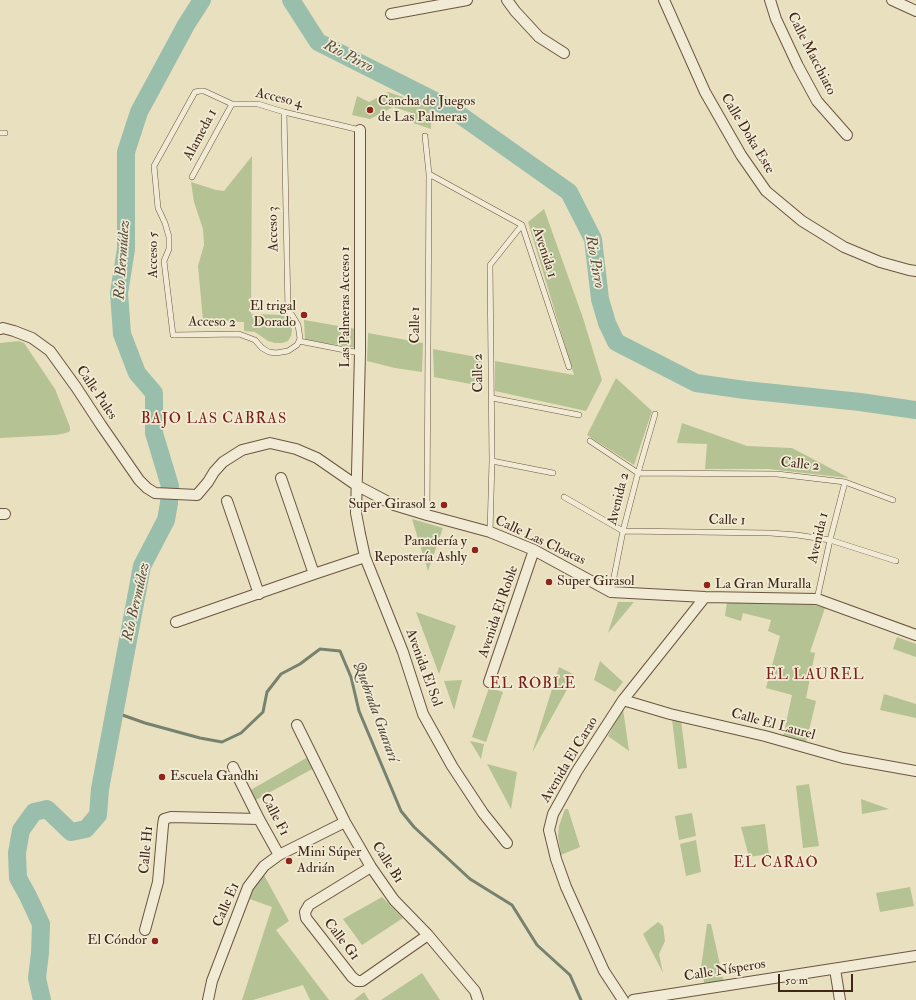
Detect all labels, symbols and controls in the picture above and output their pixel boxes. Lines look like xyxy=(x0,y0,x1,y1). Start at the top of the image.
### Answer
street label: Calle Macchiato xyxy=(783,10,839,98)
water label: Rio Pirro xyxy=(320,37,376,77)
street label: Acceso 4 xyxy=(254,85,304,113)
street label: Calle Doka Este xyxy=(716,91,778,177)
place label: Cancha de Juegos de Las Palmeras xyxy=(378,94,475,126)
marker: Cancha de Juegos de Las Palmeras xyxy=(365,105,375,115)
street label: Alameda 1 xyxy=(181,107,221,163)
street label: Acceso 3 xyxy=(265,206,283,252)
water label: Río Bermúdez xyxy=(111,220,135,300)
street label: Avenida 1 xyxy=(528,226,560,280)
street label: Acceso 5 xyxy=(146,232,162,278)
water label: Rio Pirro xyxy=(581,234,607,290)
street label: Las Palmeras Acceso 1 xyxy=(338,246,354,368)
place label: El trigal Dorado xyxy=(250,299,296,332)
street label: Calle 1 xyxy=(408,307,424,343)
marker: El trigal Dorado xyxy=(299,310,309,320)
street label: Acceso 2 xyxy=(188,314,236,332)
street label: Calle 2 xyxy=(470,353,488,393)
street label: Calle Pules xyxy=(72,363,120,423)
district label: BAJO LAS CABRAS xyxy=(141,411,287,429)
street label: Calle 2 xyxy=(780,455,820,475)
street label: Avenida 2 xyxy=(604,471,634,527)
place label: Super Girasol 2 xyxy=(348,497,436,513)
marker: Super Girasol 2 xyxy=(439,500,449,510)
street label: Avenida 1 xyxy=(805,511,833,565)
street label: Calle 1 xyxy=(708,512,746,530)
street label: Calle Las Cloacas xyxy=(492,513,588,569)
place label: Panadería y Repostería Ashly xyxy=(374,534,467,566)
marker: Panadería y Repostería Ashly xyxy=(470,545,480,555)
water label: Río Bermúdez xyxy=(119,561,155,643)
street label: Avenida El Roble xyxy=(475,564,523,660)
place label: Super Girasol xyxy=(557,574,635,590)
marker: Super Girasol xyxy=(544,577,554,587)
place label: La Gran Muralla xyxy=(715,577,811,593)
marker: La Gran Muralla xyxy=(702,580,712,590)
street label: Avenida El Sol xyxy=(401,627,445,709)
water label: Quebrada Guararí xyxy=(349,660,401,764)
district label: EL LAUREL xyxy=(765,667,865,685)
district label: EL ROBLE xyxy=(490,676,576,694)
street label: Calle El Laurel xyxy=(729,706,817,744)
street label: Avenida El Carao xyxy=(538,714,602,806)
place label: Escuela Gandhi xyxy=(170,769,259,785)
marker: Escuela Gandhi xyxy=(157,772,167,782)
street label: Calle F1 xyxy=(256,791,292,839)
street label: Calle H1 xyxy=(137,825,157,875)
street label: Calle B1 xyxy=(367,839,407,887)
place label: Mini Súper Adrián xyxy=(297,845,361,878)
district label: EL CARAO xyxy=(733,855,819,873)
marker: Mini Súper Adrián xyxy=(284,856,294,866)
street label: Calle E1 xyxy=(210,880,244,930)
street label: Calle G1 xyxy=(319,916,363,964)
place label: El Cóndor xyxy=(87,933,147,949)
marker: El Cóndor xyxy=(150,936,160,946)
street label: Calle Nísperos xyxy=(683,956,767,986)
scale bar xyxy=(780,966,855,992)
text: 50 m xyxy=(785,973,808,988)

